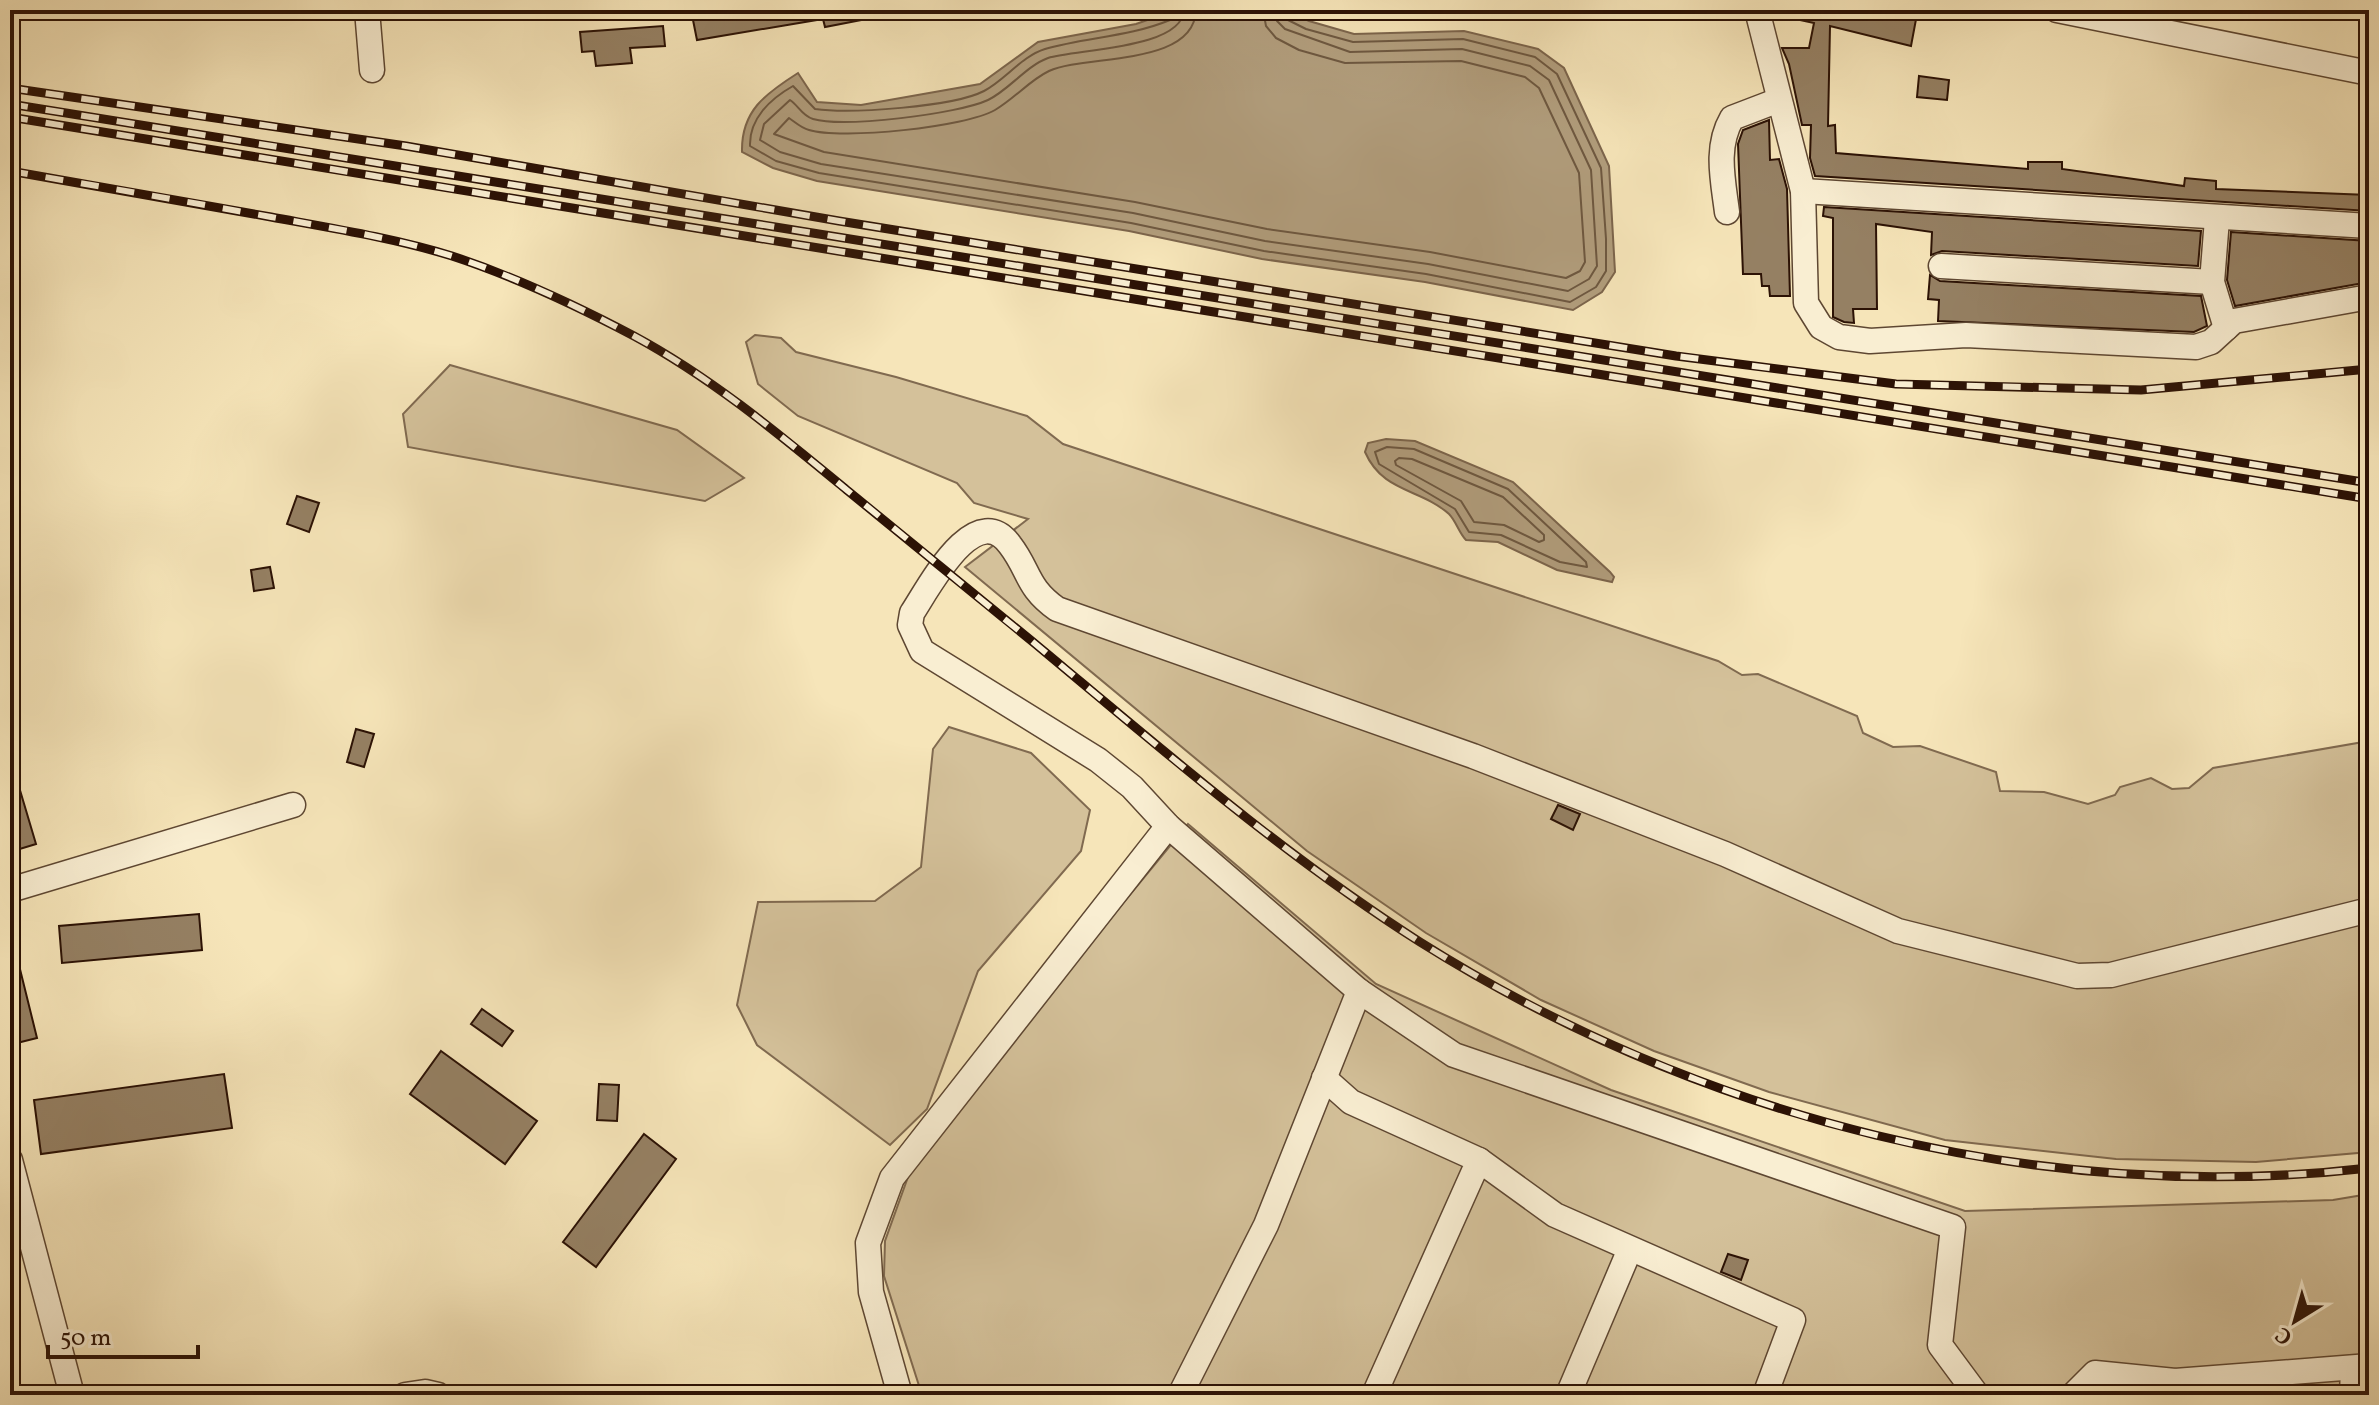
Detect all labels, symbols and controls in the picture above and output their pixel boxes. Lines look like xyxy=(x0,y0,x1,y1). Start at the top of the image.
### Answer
north arrow xyxy=(2255,1281,2335,1361)
scale bar xyxy=(48,1309,198,1359)
text: С xyxy=(2269,1318,2299,1352)
text: 50 m xyxy=(60,1322,112,1356)

